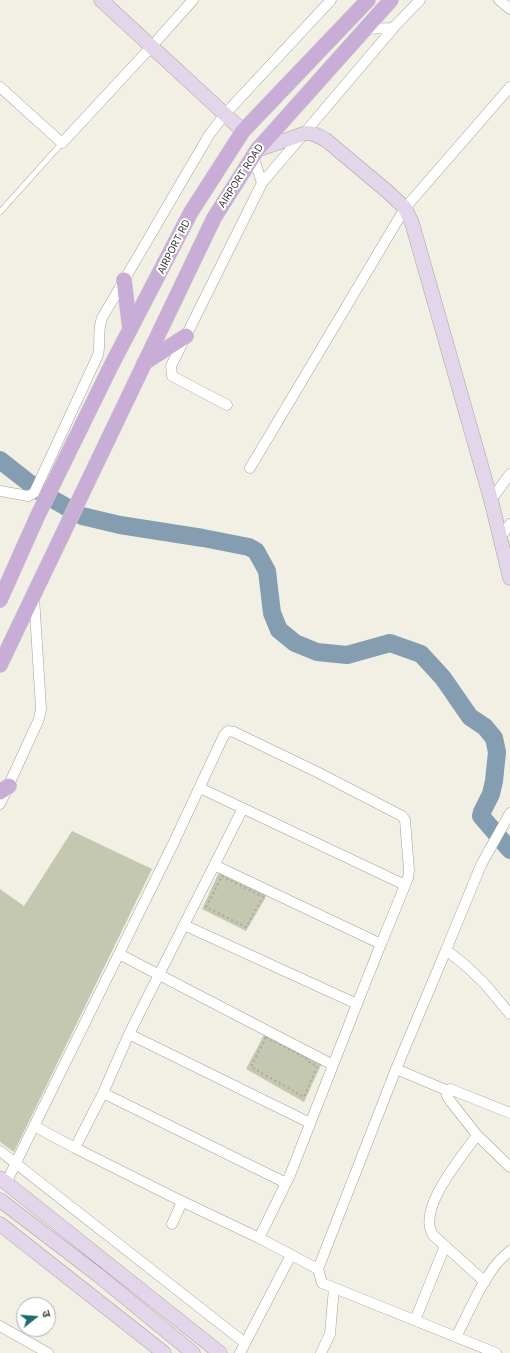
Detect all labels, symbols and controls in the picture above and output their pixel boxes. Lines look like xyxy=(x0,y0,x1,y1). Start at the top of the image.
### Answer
street label: AIRPORT ROAD xyxy=(216,142,266,210)
street label: AIRPORT RD xyxy=(155,218,193,276)
north arrow xyxy=(16,1297,56,1337)
text: उ xyxy=(39,1309,54,1319)

